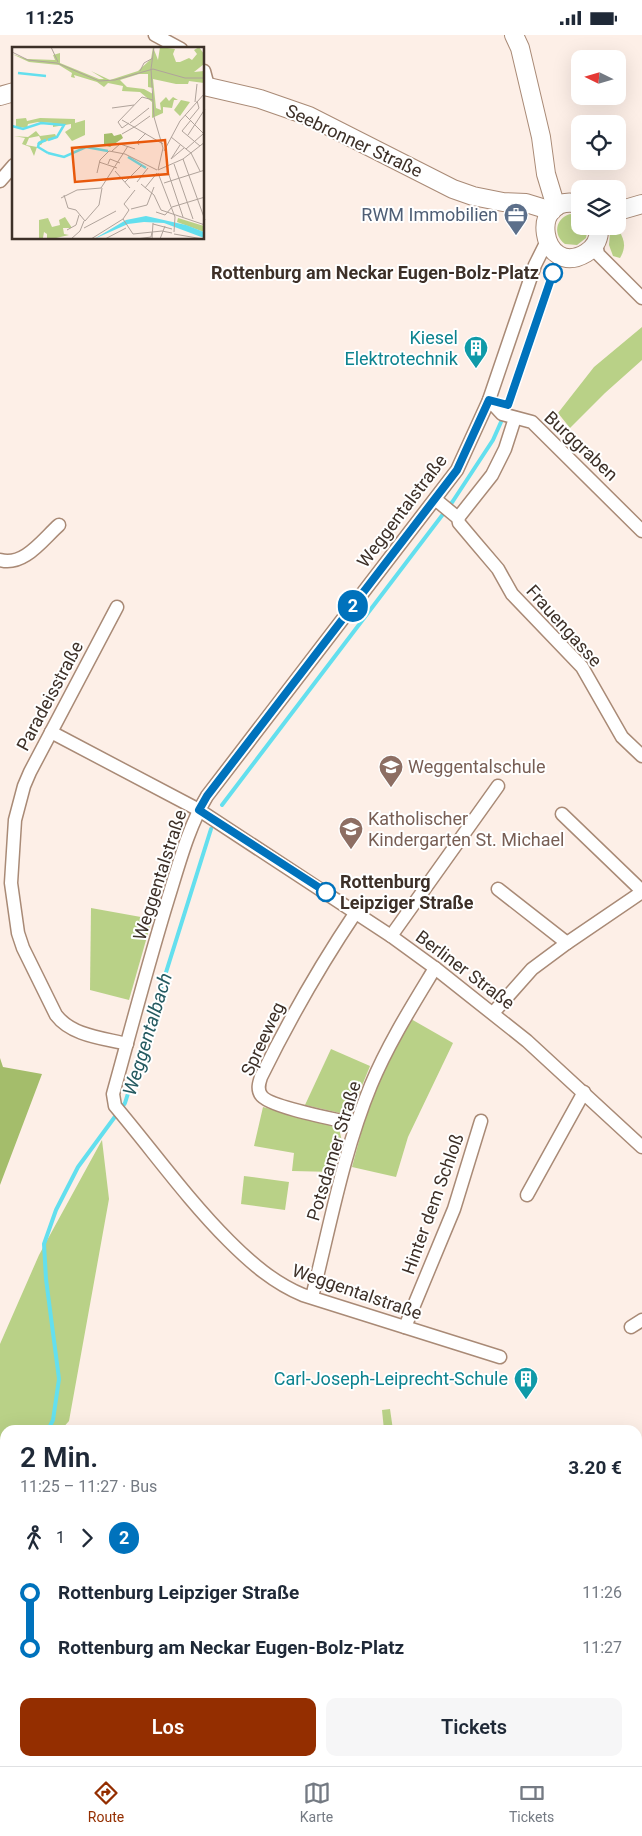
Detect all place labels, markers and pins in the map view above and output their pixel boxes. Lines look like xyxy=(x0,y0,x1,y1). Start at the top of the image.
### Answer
office icon: RWM Immobilien xyxy=(503,202,529,236)
place label: RWM Immobilien xyxy=(361,204,498,225)
place label: Rottenburg am Neckar Eugen-Bolz-Platz xyxy=(211,262,539,283)
marker: Rottenburg am Neckar Eugen-Bolz-Platz xyxy=(543,263,563,283)
place label: Kiesel Elektrotechnik xyxy=(344,327,459,369)
building icon: Kiesel Elektrotechnik xyxy=(463,335,489,369)
school or university icon: Weggentalschule xyxy=(378,754,404,788)
place label: Weggentalschule xyxy=(408,756,545,777)
place label: Katholischer Kindergarten St. Michael xyxy=(368,808,564,850)
school or university icon: Katholischer Kindergarten St. Michael xyxy=(338,816,364,850)
place label: Rottenburg Leipziger Straße xyxy=(340,871,474,913)
marker: Rottenburg Leipziger Straße xyxy=(316,882,336,902)
building icon: Carl-Joseph-Leiprecht-Schule xyxy=(513,1366,539,1400)
place label: Carl-Joseph-Leiprecht-Schule xyxy=(274,1368,508,1389)

